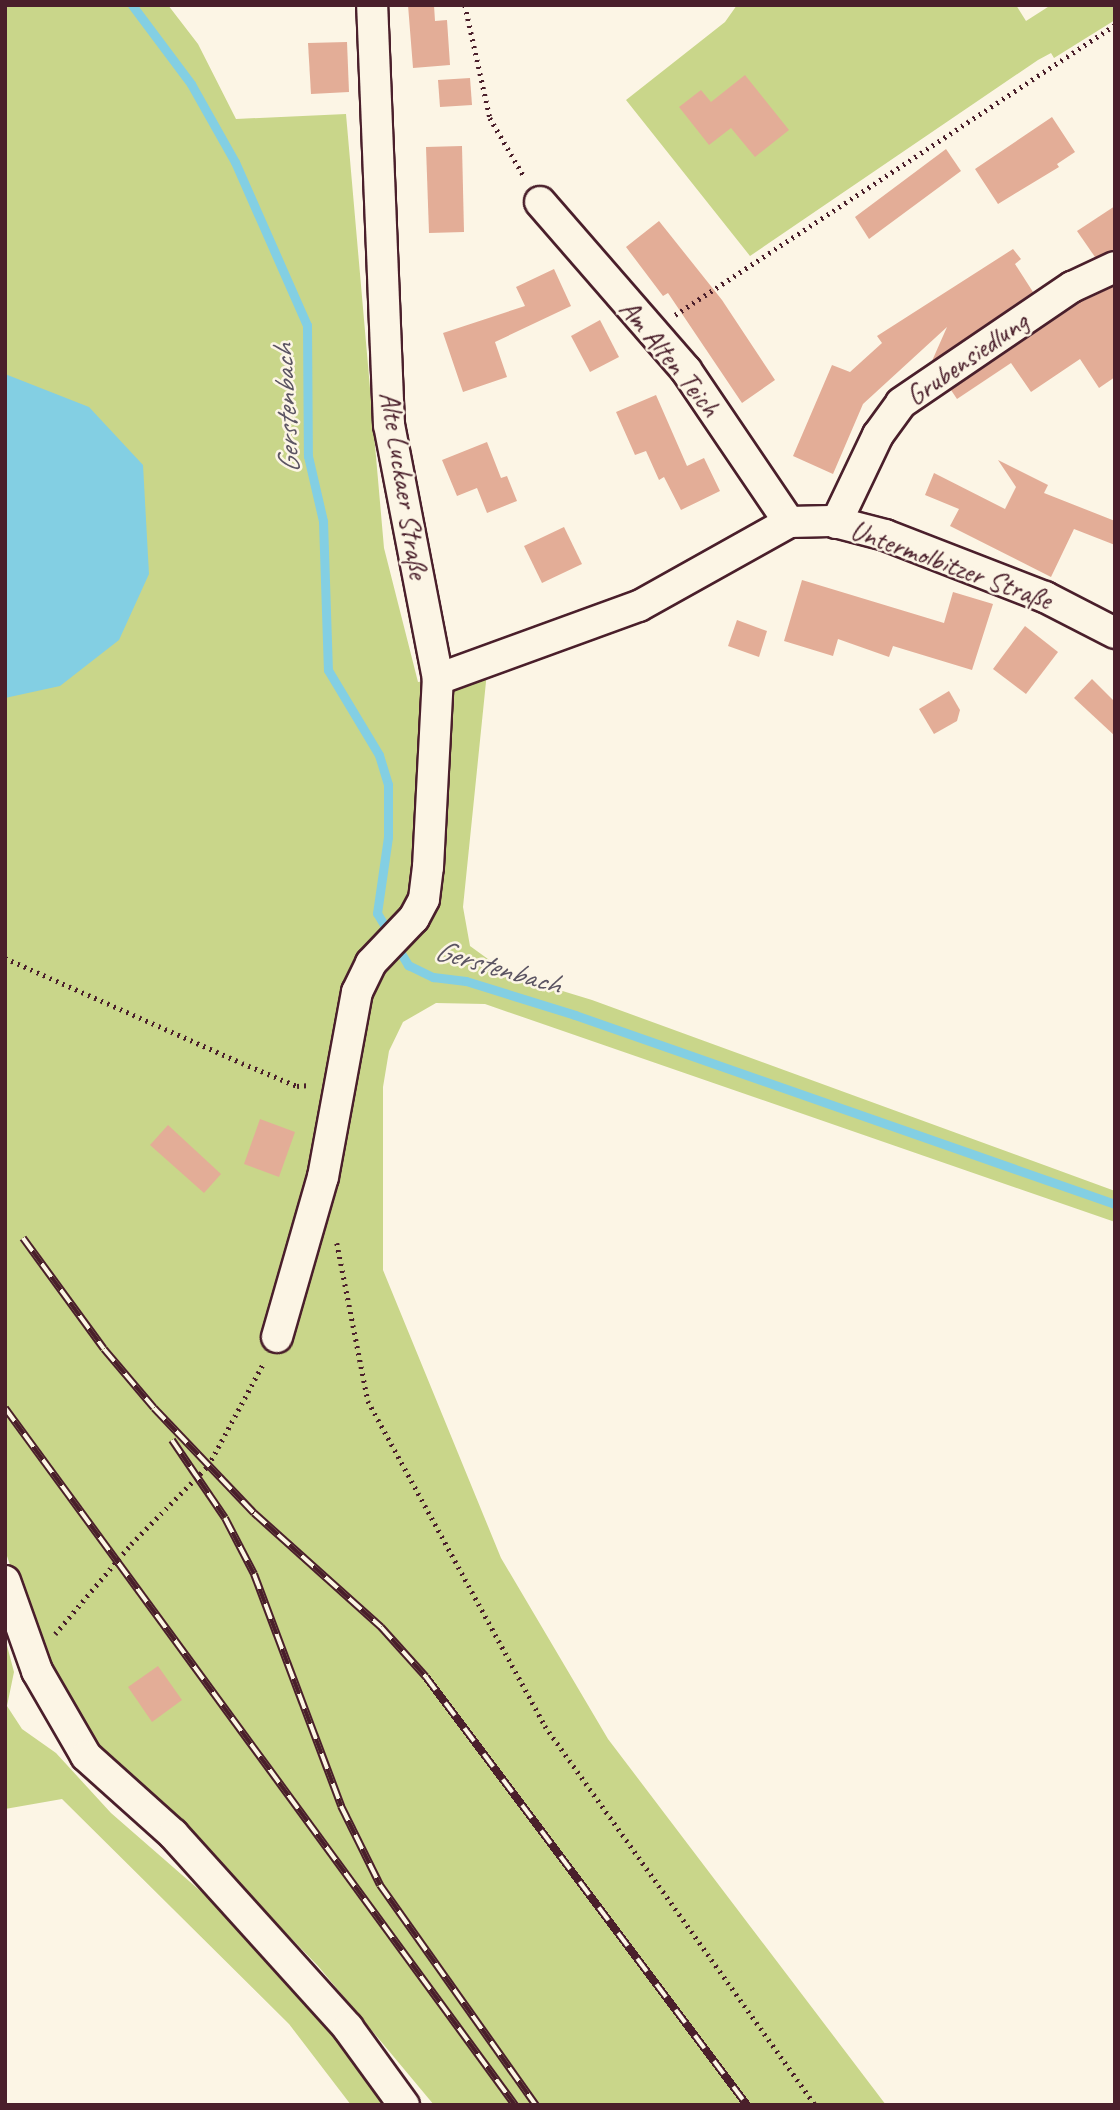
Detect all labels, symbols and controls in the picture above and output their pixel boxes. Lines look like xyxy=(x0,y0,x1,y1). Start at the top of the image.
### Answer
street label: Am Alten Teich xyxy=(613,293,727,423)
street label: Grubensiedlung xyxy=(900,305,1034,413)
water label: Gerstenbach xyxy=(265,344,307,474)
street label: Alte Luckaer Straße xyxy=(373,389,435,581)
street label: Untermolbitzer Straße xyxy=(846,513,1056,617)
water label: Gerstenbach xyxy=(431,932,565,1002)

